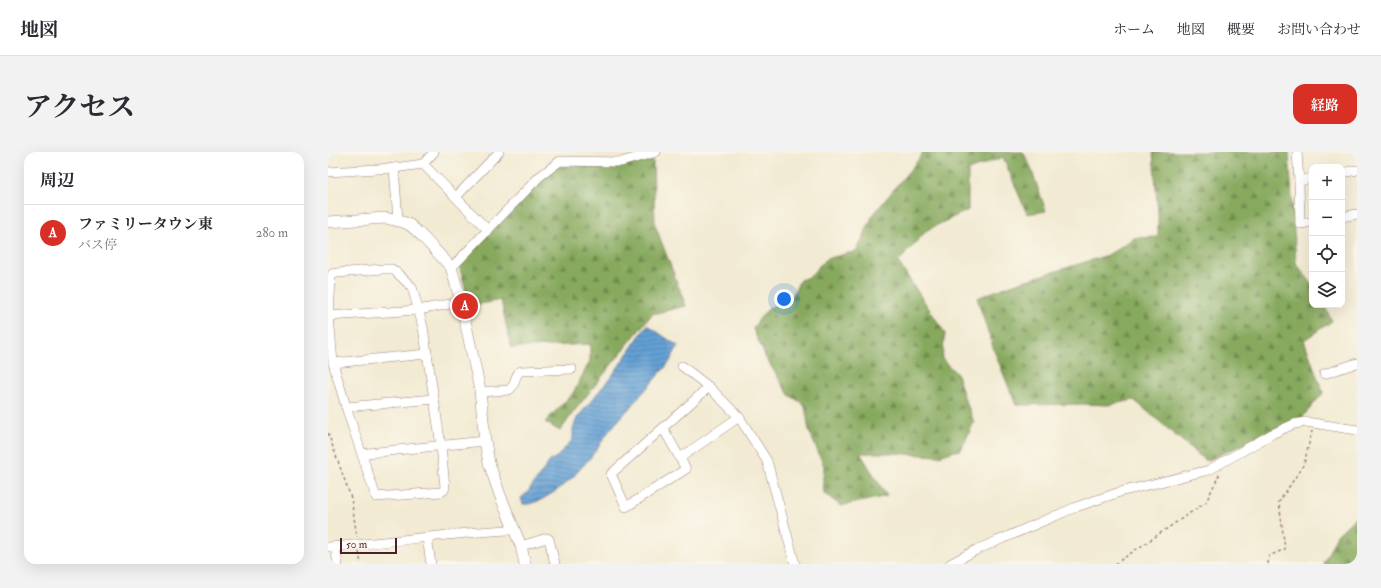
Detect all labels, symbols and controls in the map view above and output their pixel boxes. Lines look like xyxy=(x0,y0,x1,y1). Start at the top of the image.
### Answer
text: 地図 xyxy=(20,18,58,42)
text: ホーム xyxy=(1113,21,1155,38)
text: 地図 xyxy=(1177,21,1205,38)
text: 概要 xyxy=(1227,21,1255,38)
text: お問い合わせ xyxy=(1277,21,1361,38)
button: 経路 xyxy=(1293,84,1357,124)
text: アクセス xyxy=(24,90,135,125)
map controls xyxy=(1309,164,1345,308)
button: + xyxy=(1309,164,1345,200)
text: 周辺 xyxy=(40,170,74,191)
button: − xyxy=(1309,200,1345,236)
text: ファミリータウン東 xyxy=(78,215,213,234)
text: A xyxy=(49,225,57,241)
text: 280 m xyxy=(256,225,288,241)
button: locate xyxy=(1309,236,1345,272)
text: バス停 xyxy=(78,237,117,253)
button: layers xyxy=(1309,272,1345,308)
your location xyxy=(774,289,794,309)
pin: A xyxy=(452,291,478,321)
scale bar xyxy=(340,536,397,555)
text: 50 m xyxy=(346,538,367,551)

